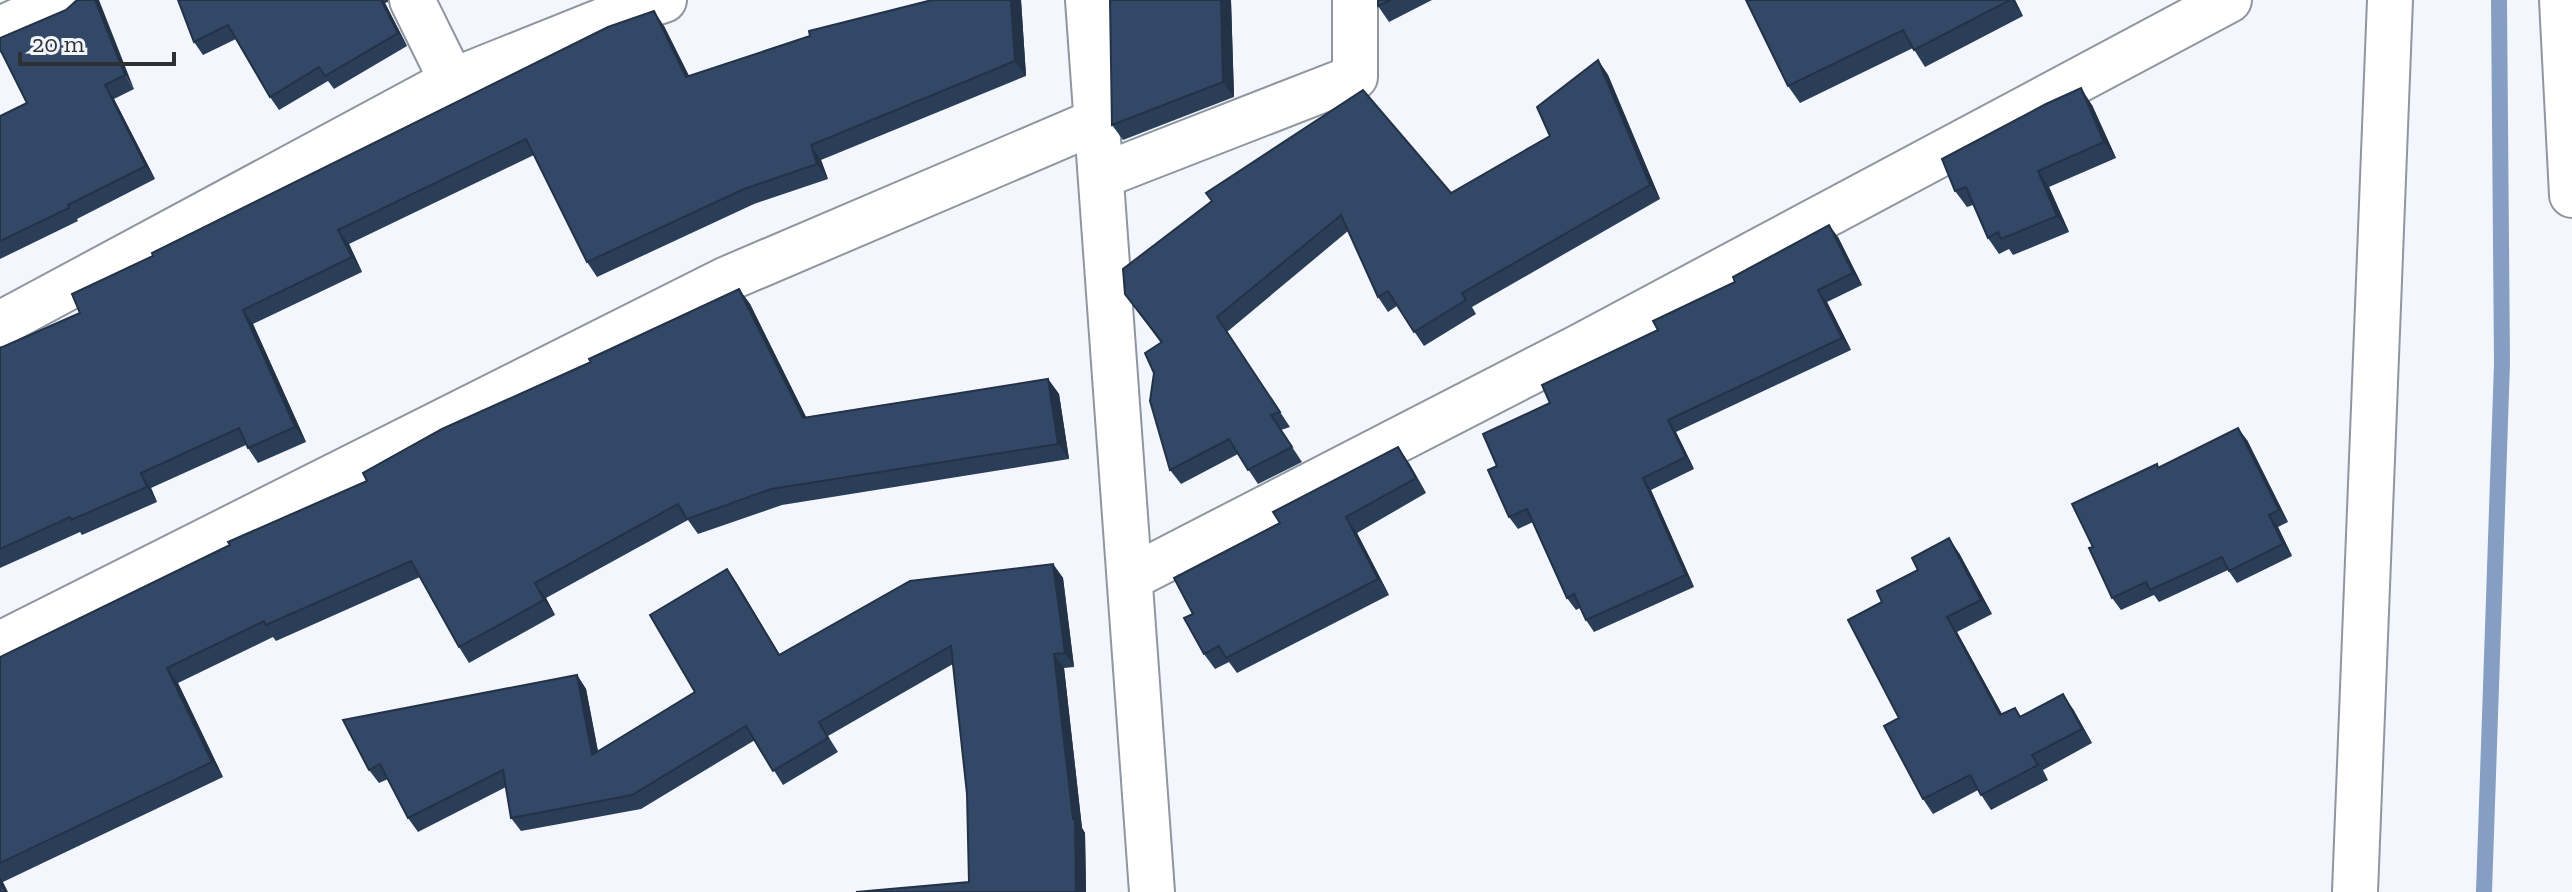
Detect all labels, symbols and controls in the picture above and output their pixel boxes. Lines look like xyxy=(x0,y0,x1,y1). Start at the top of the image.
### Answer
scale bar xyxy=(20,16,174,66)
text: 20 m xyxy=(32,29,85,58)

